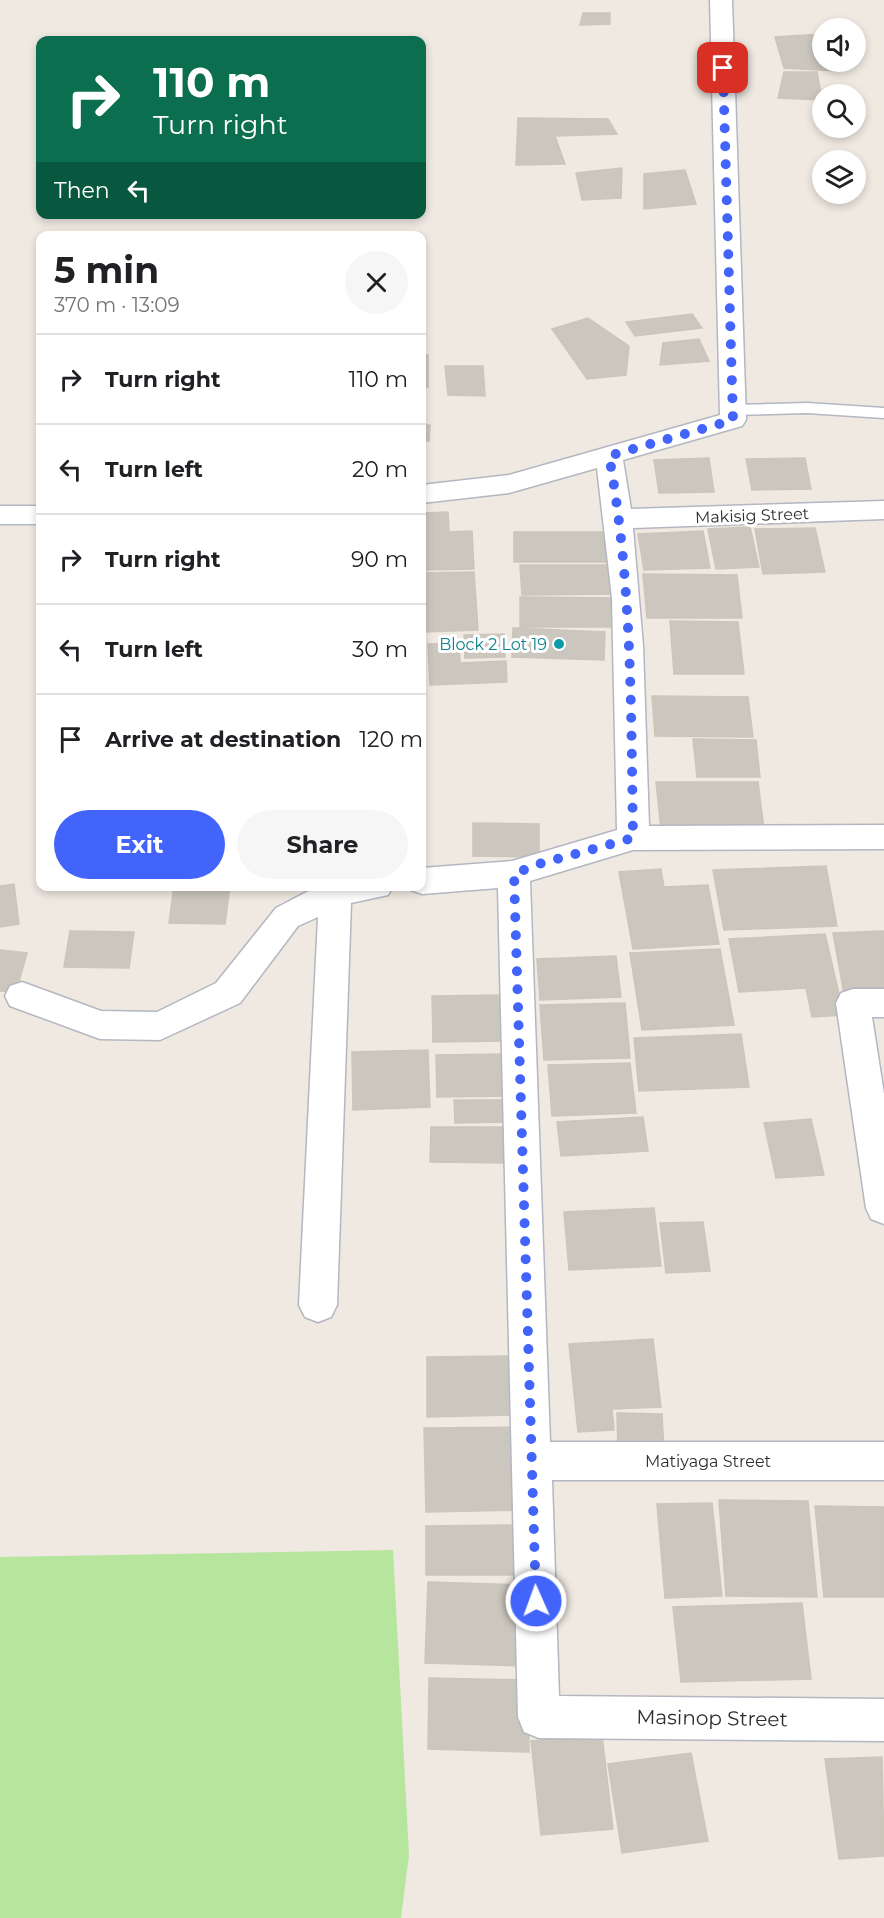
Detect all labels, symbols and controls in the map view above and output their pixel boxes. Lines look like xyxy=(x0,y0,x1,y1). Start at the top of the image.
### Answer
map controls xyxy=(812,18,866,204)
button: sound xyxy=(812,18,866,72)
pin xyxy=(697,42,748,93)
icon: arrive xyxy=(706,51,739,84)
text: 110 m xyxy=(153,56,270,108)
icon: right xyxy=(54,60,132,138)
button: search xyxy=(812,84,866,138)
text: Turn right xyxy=(153,108,288,141)
button: layers xyxy=(812,150,866,204)
icon: left xyxy=(122,174,155,207)
text: Then xyxy=(54,177,110,204)
text: 5 min xyxy=(54,248,159,292)
button: close xyxy=(345,251,408,314)
text: 370 m · 13:09 xyxy=(54,293,180,317)
icon: right xyxy=(54,363,87,396)
text: Turn right xyxy=(105,366,220,393)
text: 110 m xyxy=(348,366,408,393)
icon: left xyxy=(54,453,87,486)
text: Turn left xyxy=(105,456,203,483)
text: 20 m xyxy=(352,456,408,483)
street label: Makisig Street xyxy=(695,504,810,527)
icon: right xyxy=(54,543,87,576)
text: Turn right xyxy=(105,546,220,573)
text: 90 m xyxy=(351,546,408,573)
icon: left xyxy=(54,633,87,666)
place label: Block 2 Lot 19 xyxy=(439,635,547,654)
text: Turn left xyxy=(105,636,203,663)
text: 30 m xyxy=(352,636,408,663)
marker: Block 2 Lot 19 xyxy=(552,637,566,651)
icon: arrive xyxy=(54,723,87,756)
text: Arrive at destination xyxy=(105,726,341,753)
text: 120 m xyxy=(359,726,423,753)
button: Exit xyxy=(54,810,225,879)
button: Share xyxy=(237,810,408,879)
street label: Matiyaga Street xyxy=(645,1452,772,1471)
position arrow xyxy=(504,1569,568,1633)
street label: Masinop Street xyxy=(636,1705,788,1731)

